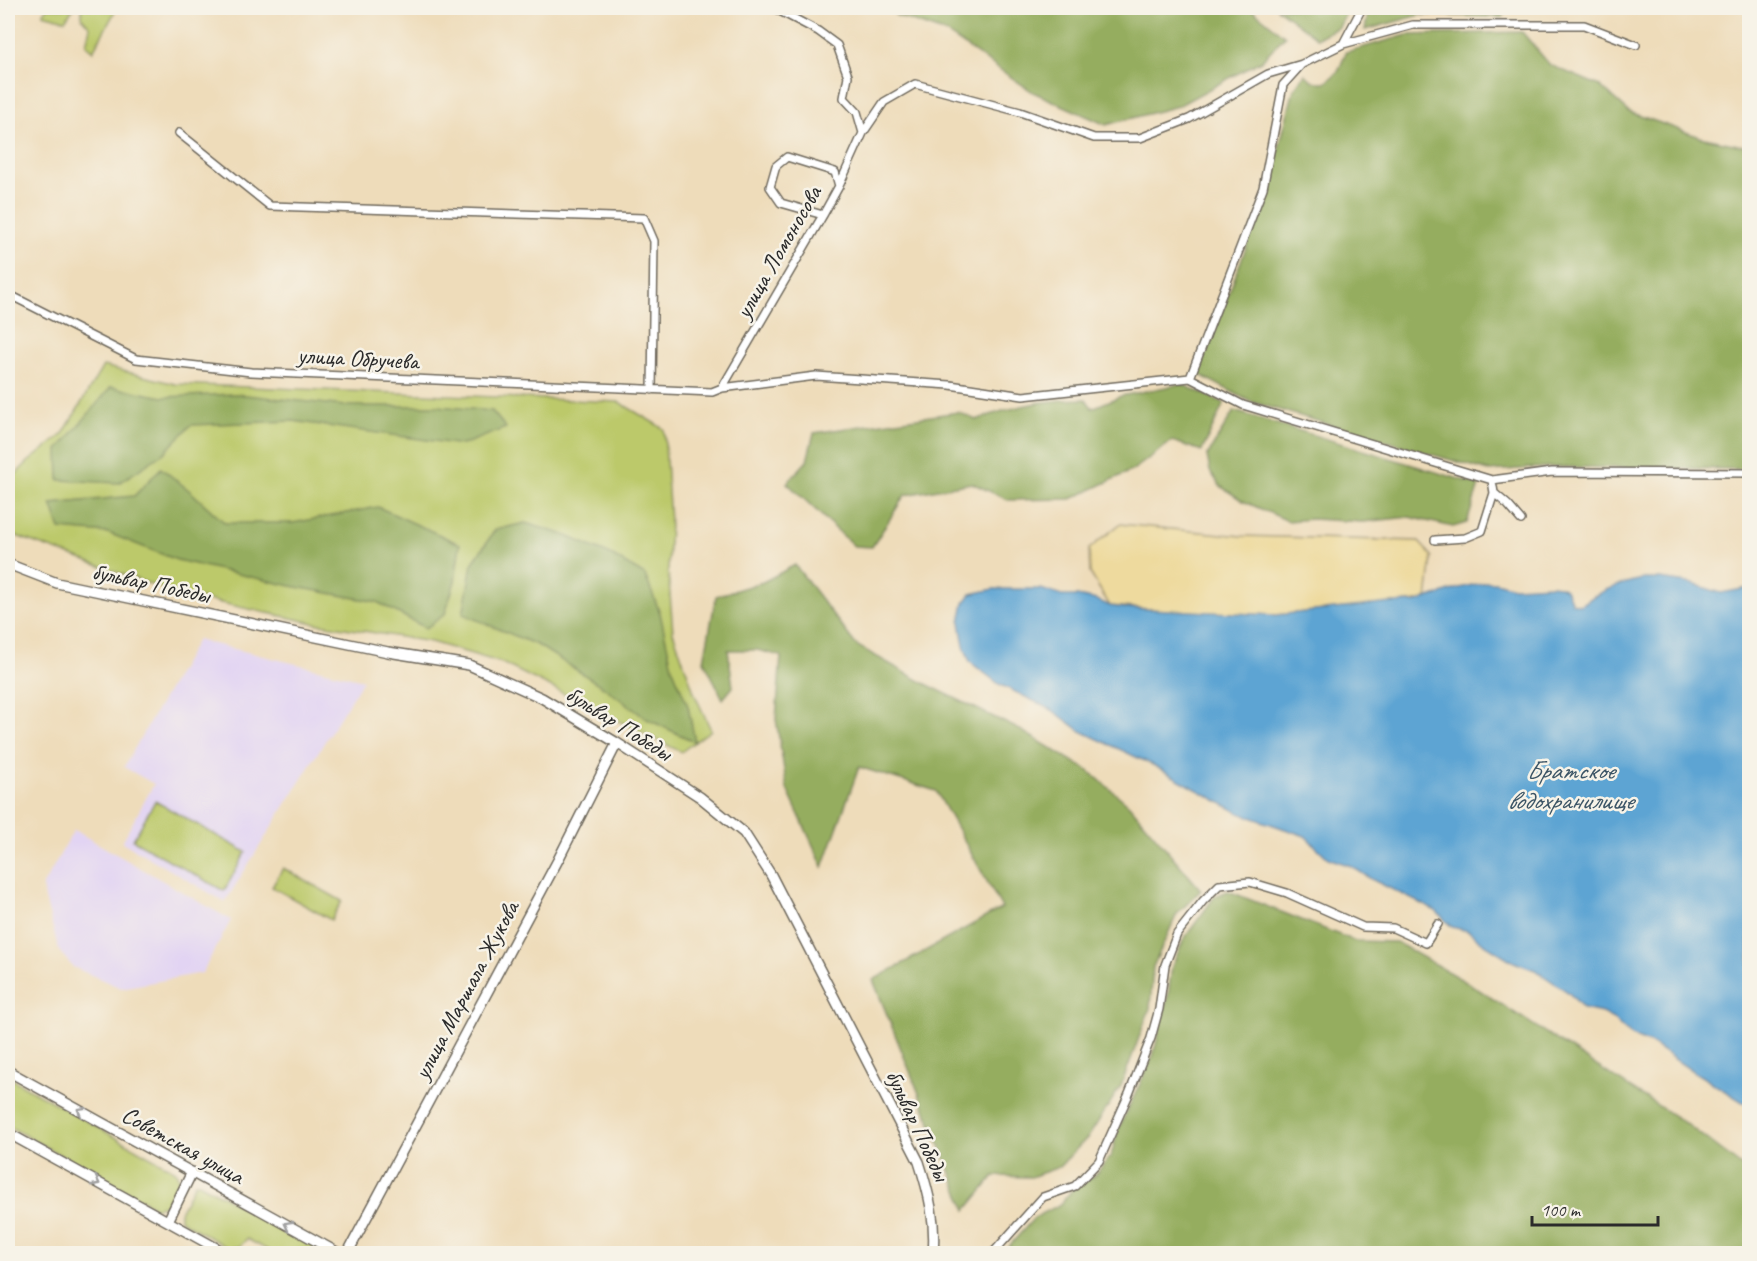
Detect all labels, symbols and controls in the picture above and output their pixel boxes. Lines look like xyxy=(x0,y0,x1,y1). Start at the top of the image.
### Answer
street label: улица Ломоносова xyxy=(727,179,829,325)
street label: улица Обручева xyxy=(295,340,421,376)
street label: бульвар Победы xyxy=(89,556,215,611)
street label: бульвар Победы xyxy=(560,679,680,769)
water label: Братское водохранилище xyxy=(1507,754,1636,817)
street label: улица Маршала Жукова xyxy=(405,894,527,1086)
street label: бульвар Победы xyxy=(879,1064,958,1188)
street label: Советская улица xyxy=(117,1099,251,1192)
one-way arrow xyxy=(76,1107,87,1118)
one-way arrow xyxy=(89,1175,100,1186)
scale bar xyxy=(1532,1189,1658,1227)
text: 100 m xyxy=(1541,1199,1582,1221)
one-way arrow xyxy=(284,1221,295,1232)

